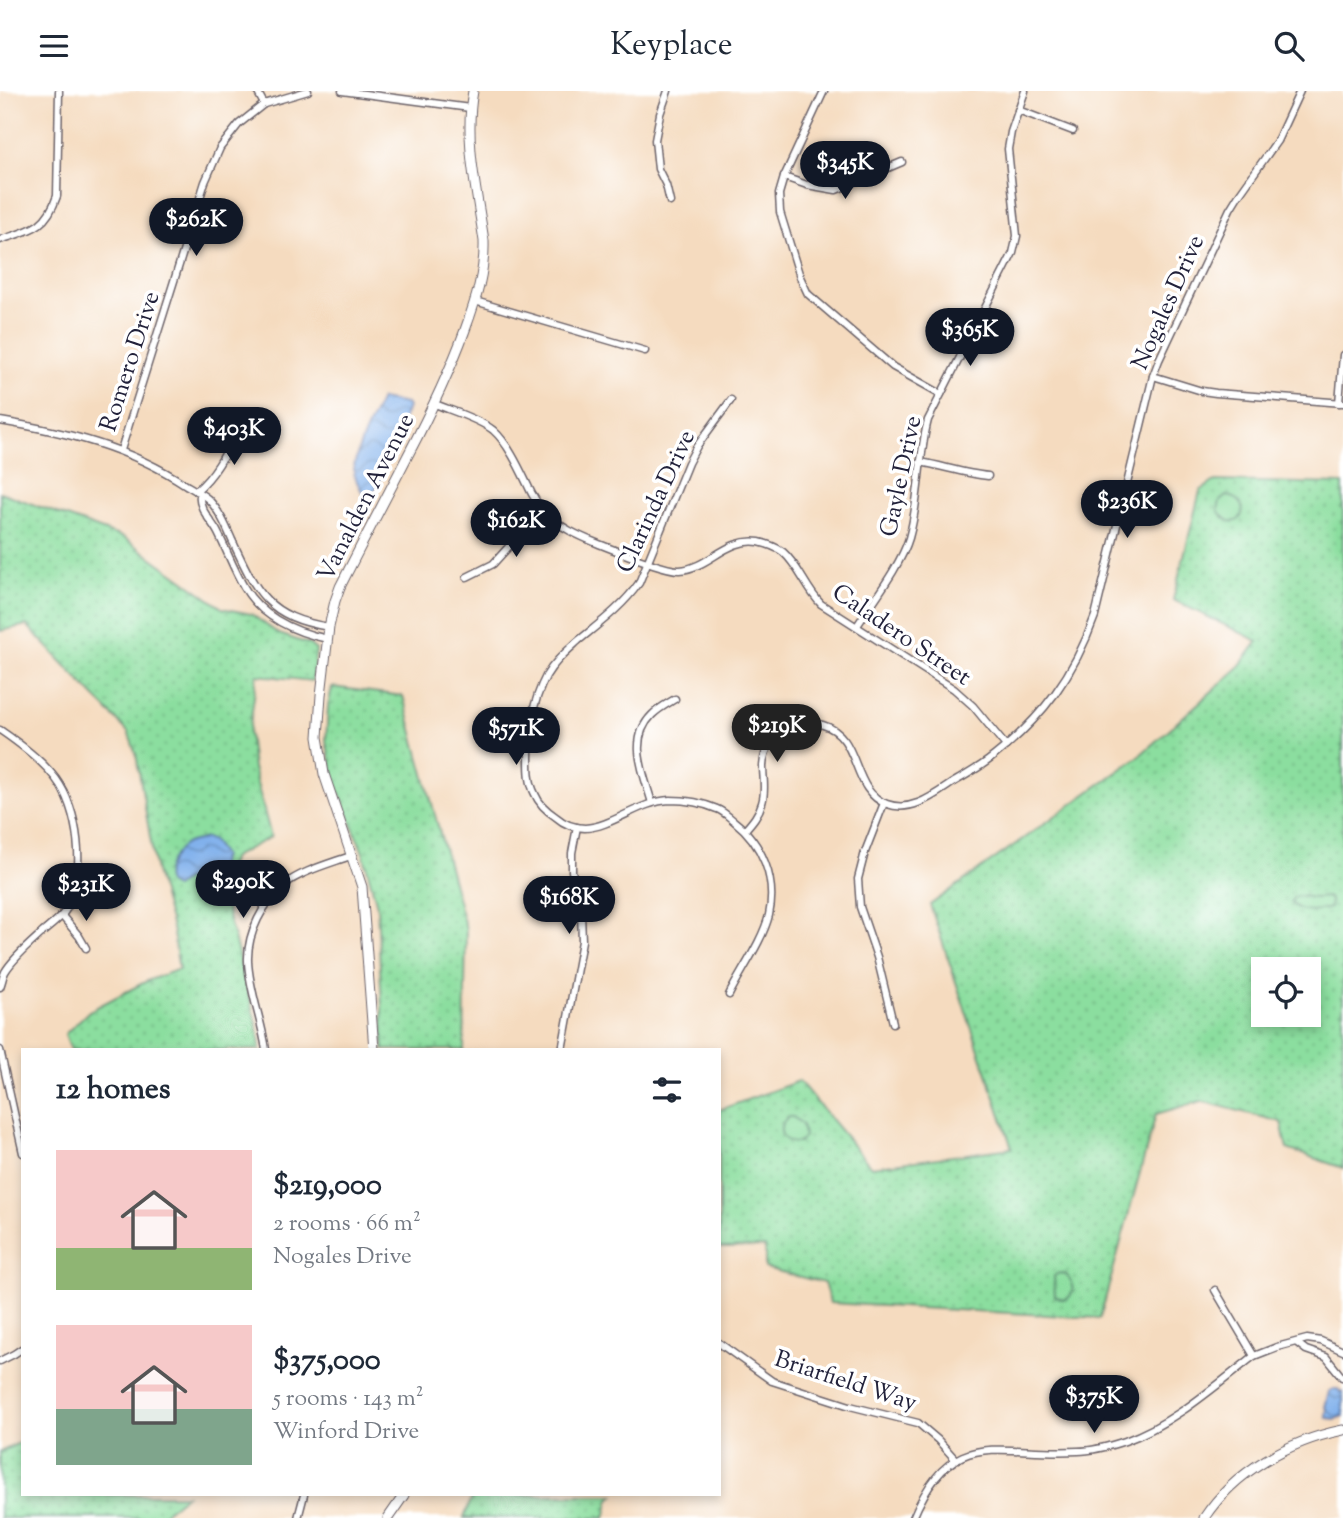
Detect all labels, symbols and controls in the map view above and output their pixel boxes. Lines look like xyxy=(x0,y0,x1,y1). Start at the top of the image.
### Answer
text: Keyplace xyxy=(610,23,733,69)
icon: menu xyxy=(35,27,73,65)
icon: search xyxy=(1270,27,1308,65)
pin: $345K xyxy=(796,141,894,201)
text: $345K xyxy=(816,147,874,180)
pin: $262K xyxy=(147,199,245,258)
text: $262K xyxy=(165,204,227,237)
street label: Nogales Drive xyxy=(1124,230,1214,376)
street label: Romero Drive xyxy=(92,287,170,436)
pin: $365K xyxy=(921,309,1019,368)
text: $365K xyxy=(941,314,999,347)
pin: $403K xyxy=(185,407,283,467)
street label: Vanalden Avenue xyxy=(310,408,424,588)
text: $403K xyxy=(203,413,265,446)
street label: Gayle Drive xyxy=(873,413,931,540)
street label: Clarinda Drive xyxy=(609,425,705,579)
pin: $236K xyxy=(1078,481,1176,540)
text: $236K xyxy=(1097,486,1157,519)
pin: $162K xyxy=(467,499,565,559)
text: $162K xyxy=(487,505,545,538)
street label: Caladero Street xyxy=(825,576,977,695)
pin: $219K xyxy=(728,705,826,764)
pin: $571K xyxy=(467,707,565,767)
text: $219K xyxy=(748,710,806,743)
text: $571K xyxy=(488,713,544,746)
pin: $290K xyxy=(194,861,292,920)
pin: $231K xyxy=(37,863,135,923)
text: $290K xyxy=(211,866,275,899)
text: $231K xyxy=(58,869,114,902)
pin: $168K xyxy=(520,877,618,936)
text: $168K xyxy=(539,882,599,915)
map controls xyxy=(1251,957,1321,1027)
button: locate xyxy=(1251,957,1321,1027)
text: 12 homes xyxy=(56,1069,171,1112)
icon: filters xyxy=(648,1071,686,1109)
text: $219,000 xyxy=(273,1165,382,1208)
icon: home xyxy=(112,1178,196,1262)
text: 2 rooms · 66 m² xyxy=(273,1208,421,1241)
text: Nogales Drive xyxy=(273,1241,412,1274)
text: $375,000 xyxy=(273,1340,381,1383)
street label: Briarfield Way xyxy=(770,1343,921,1421)
icon: home xyxy=(112,1353,196,1437)
pin: $375K xyxy=(1045,1375,1143,1435)
text: $375K xyxy=(1065,1381,1123,1414)
text: 5 rooms · 143 m² xyxy=(273,1383,424,1416)
text: Winford Drive xyxy=(273,1416,419,1449)

